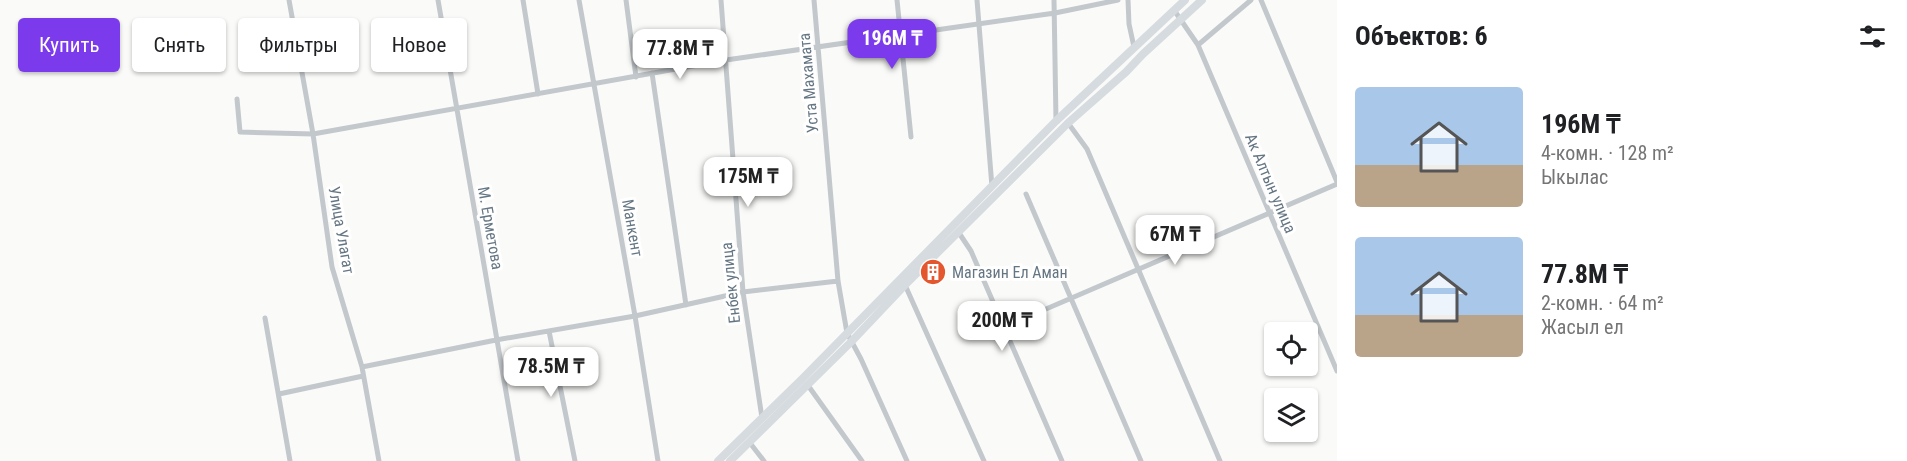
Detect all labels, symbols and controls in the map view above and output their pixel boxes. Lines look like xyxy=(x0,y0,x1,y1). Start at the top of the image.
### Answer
chip: Купить xyxy=(18,18,120,72)
chip: Снять xyxy=(132,18,226,72)
chip: Фильтры xyxy=(238,18,359,72)
chip: Новое xyxy=(371,18,467,72)
pin: 196M ₸ xyxy=(843,19,941,70)
icon: filters xyxy=(1856,20,1889,53)
text: Объектов: 6 xyxy=(1355,21,1488,51)
text: 196M ₸ xyxy=(861,26,923,50)
pin: 77.8M ₸ xyxy=(625,29,735,80)
street label: Уста Махамата xyxy=(795,32,822,134)
text: 77.8M ₸ xyxy=(647,36,713,60)
text: 196M ₸ xyxy=(1541,109,1620,139)
icon: home xyxy=(1403,111,1475,183)
street label: Ак Алтын улица xyxy=(1241,131,1300,236)
text: 4-комн. · 128 m² xyxy=(1541,141,1674,165)
pin: 175M ₸ xyxy=(699,157,797,208)
text: 175M ₸ xyxy=(717,164,779,188)
text: Ыкылас xyxy=(1541,165,1608,189)
street label: Улица Улагат xyxy=(324,185,359,276)
street label: М. Ерметова xyxy=(474,185,507,271)
street label: Манкент xyxy=(618,198,647,258)
pin: 67M ₸ xyxy=(1133,215,1217,266)
text: 67M ₸ xyxy=(1150,222,1200,246)
street label: Енбек улица xyxy=(717,241,744,324)
building icon: Магазин Ел Аман xyxy=(918,257,948,287)
text: 77.8M ₸ xyxy=(1541,259,1628,289)
icon: home xyxy=(1403,261,1475,333)
place label: Магазин Ел Аман xyxy=(952,263,1068,282)
text: 2-комн. · 64 m² xyxy=(1541,291,1664,315)
pin: 200M ₸ xyxy=(953,301,1051,352)
text: 200M ₸ xyxy=(971,308,1033,332)
text: Жасыл ел xyxy=(1541,315,1624,339)
map controls xyxy=(1264,322,1318,442)
button: locate xyxy=(1264,322,1318,376)
pin: 78.5M ₸ xyxy=(496,347,606,398)
text: 78.5M ₸ xyxy=(518,354,584,378)
button: layers xyxy=(1264,388,1318,442)

